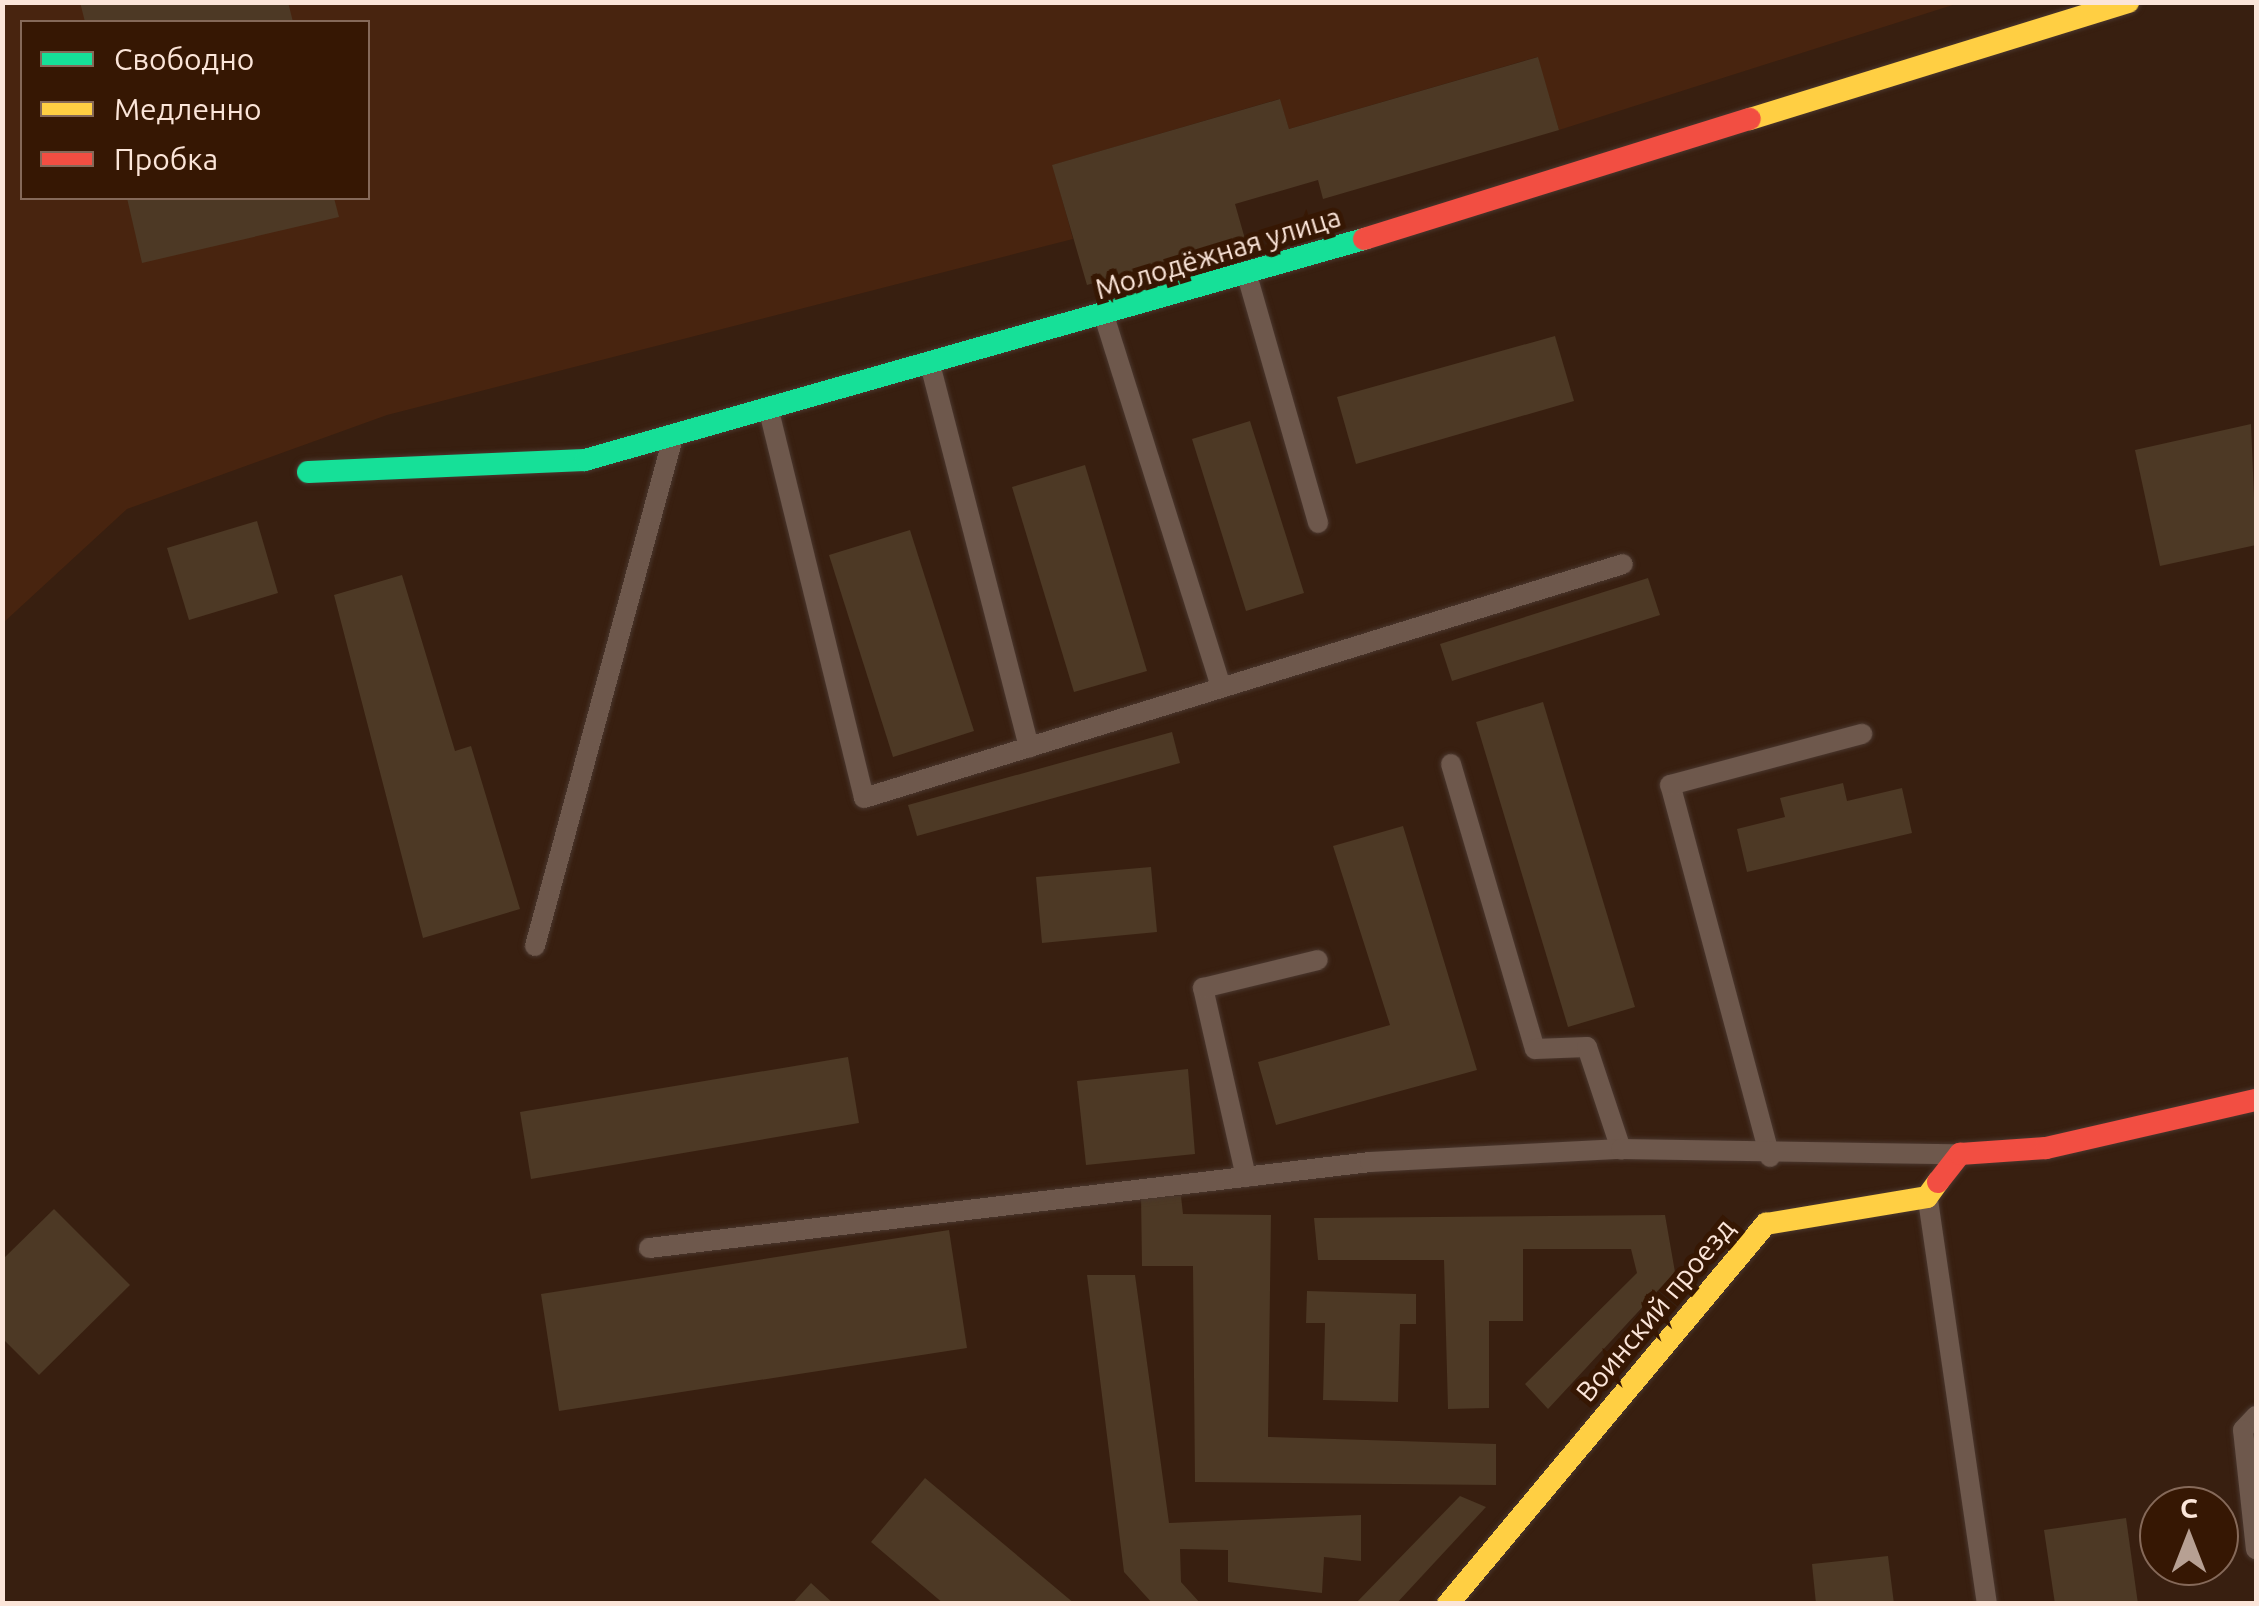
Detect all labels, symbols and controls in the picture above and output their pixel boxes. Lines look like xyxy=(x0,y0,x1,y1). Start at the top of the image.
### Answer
legend xyxy=(20,20,370,200)
text: Свободно xyxy=(114,42,254,76)
text: Медленно xyxy=(114,92,262,126)
text: Пробка xyxy=(114,142,218,176)
street label: Молодёжная улица xyxy=(1091,200,1345,306)
street label: Воинский проезд xyxy=(1569,1212,1741,1408)
north arrow xyxy=(2139,1486,2239,1586)
text: С xyxy=(2180,1492,2198,1523)

